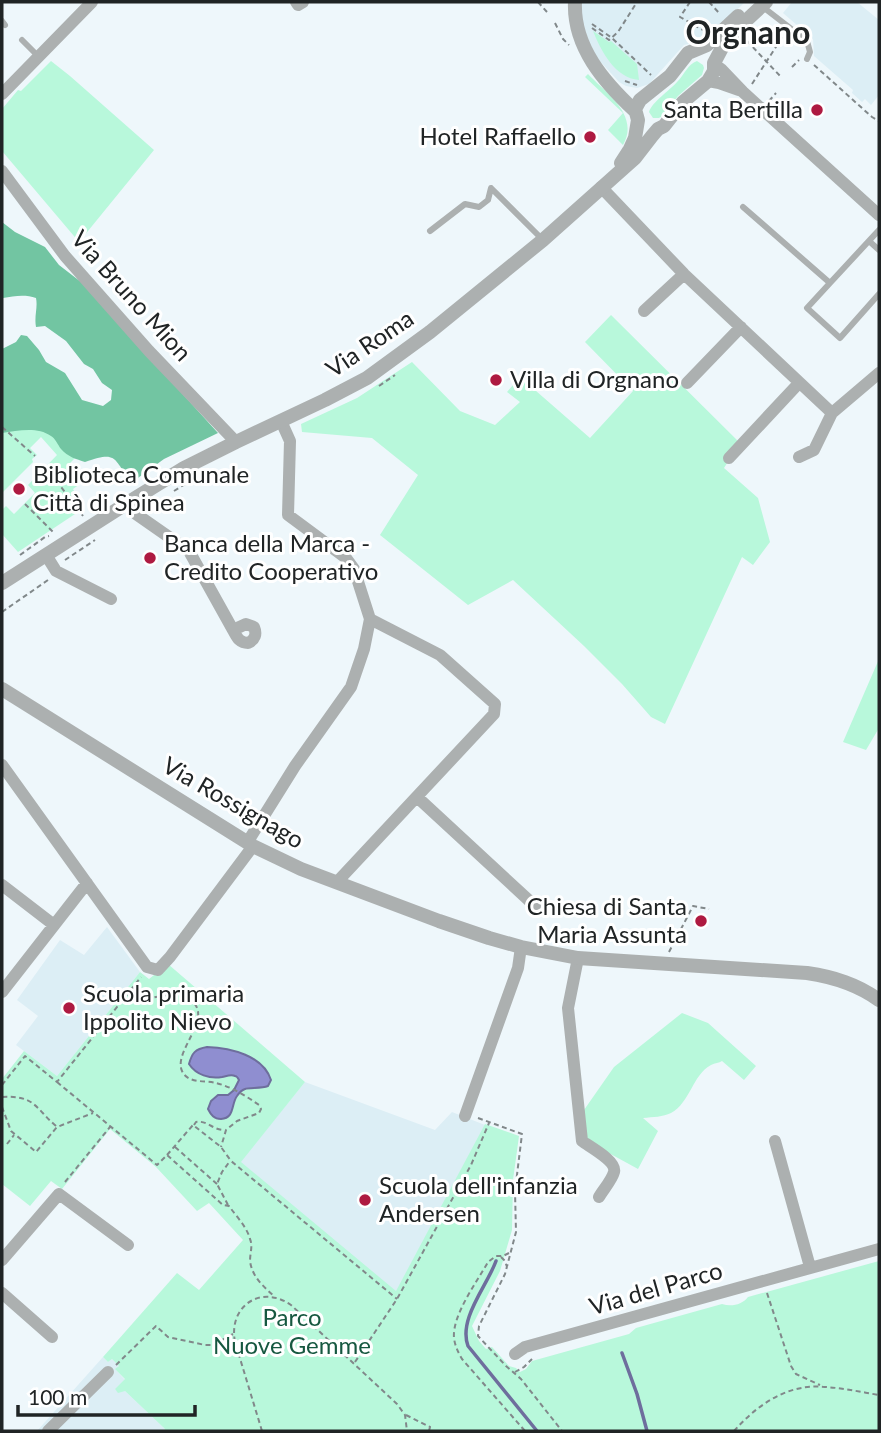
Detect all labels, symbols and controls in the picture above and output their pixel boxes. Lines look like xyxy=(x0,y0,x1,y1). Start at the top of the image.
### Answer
district label: Orgnano xyxy=(686,12,810,51)
place label: Santa Bertilla xyxy=(664,94,803,123)
marker: Santa Bertilla xyxy=(809,102,825,118)
place label: Hotel Raffaello xyxy=(420,121,576,150)
marker: Hotel Raffaello xyxy=(582,129,598,145)
street label: Via Bruno Mion xyxy=(66,224,198,366)
street label: Via Roma xyxy=(320,303,419,383)
place label: Villa di Orgnano xyxy=(510,364,679,393)
marker: Villa di Orgnano xyxy=(488,372,504,388)
place label: Biblioteca Comunale Città di Spinea xyxy=(33,459,249,516)
marker: Biblioteca Comunale Città di Spinea xyxy=(11,481,27,497)
place label: Banca della Marca - Credito Cooperativo xyxy=(164,528,378,585)
marker: Banca della Marca - Credito Cooperativo xyxy=(142,550,158,566)
street label: Via Rossignago xyxy=(158,750,309,854)
place label: Chiesa di Santa Maria Assunta xyxy=(527,891,687,948)
marker: Chiesa di Santa Maria Assunta xyxy=(693,913,709,929)
place label: Scuola primaria Ippolito Nievo xyxy=(83,978,244,1035)
marker: Scuola primaria Ippolito Nievo xyxy=(61,1000,77,1016)
place label: Scuola dell'infanzia Andersen xyxy=(379,1170,578,1227)
marker: Scuola dell'infanzia Andersen xyxy=(357,1192,373,1208)
street label: Via del Parco xyxy=(586,1255,725,1320)
park label: Parco Nuove Gemme xyxy=(213,1302,371,1359)
scale bar xyxy=(18,1374,194,1418)
text: 100 m xyxy=(28,1384,87,1409)

